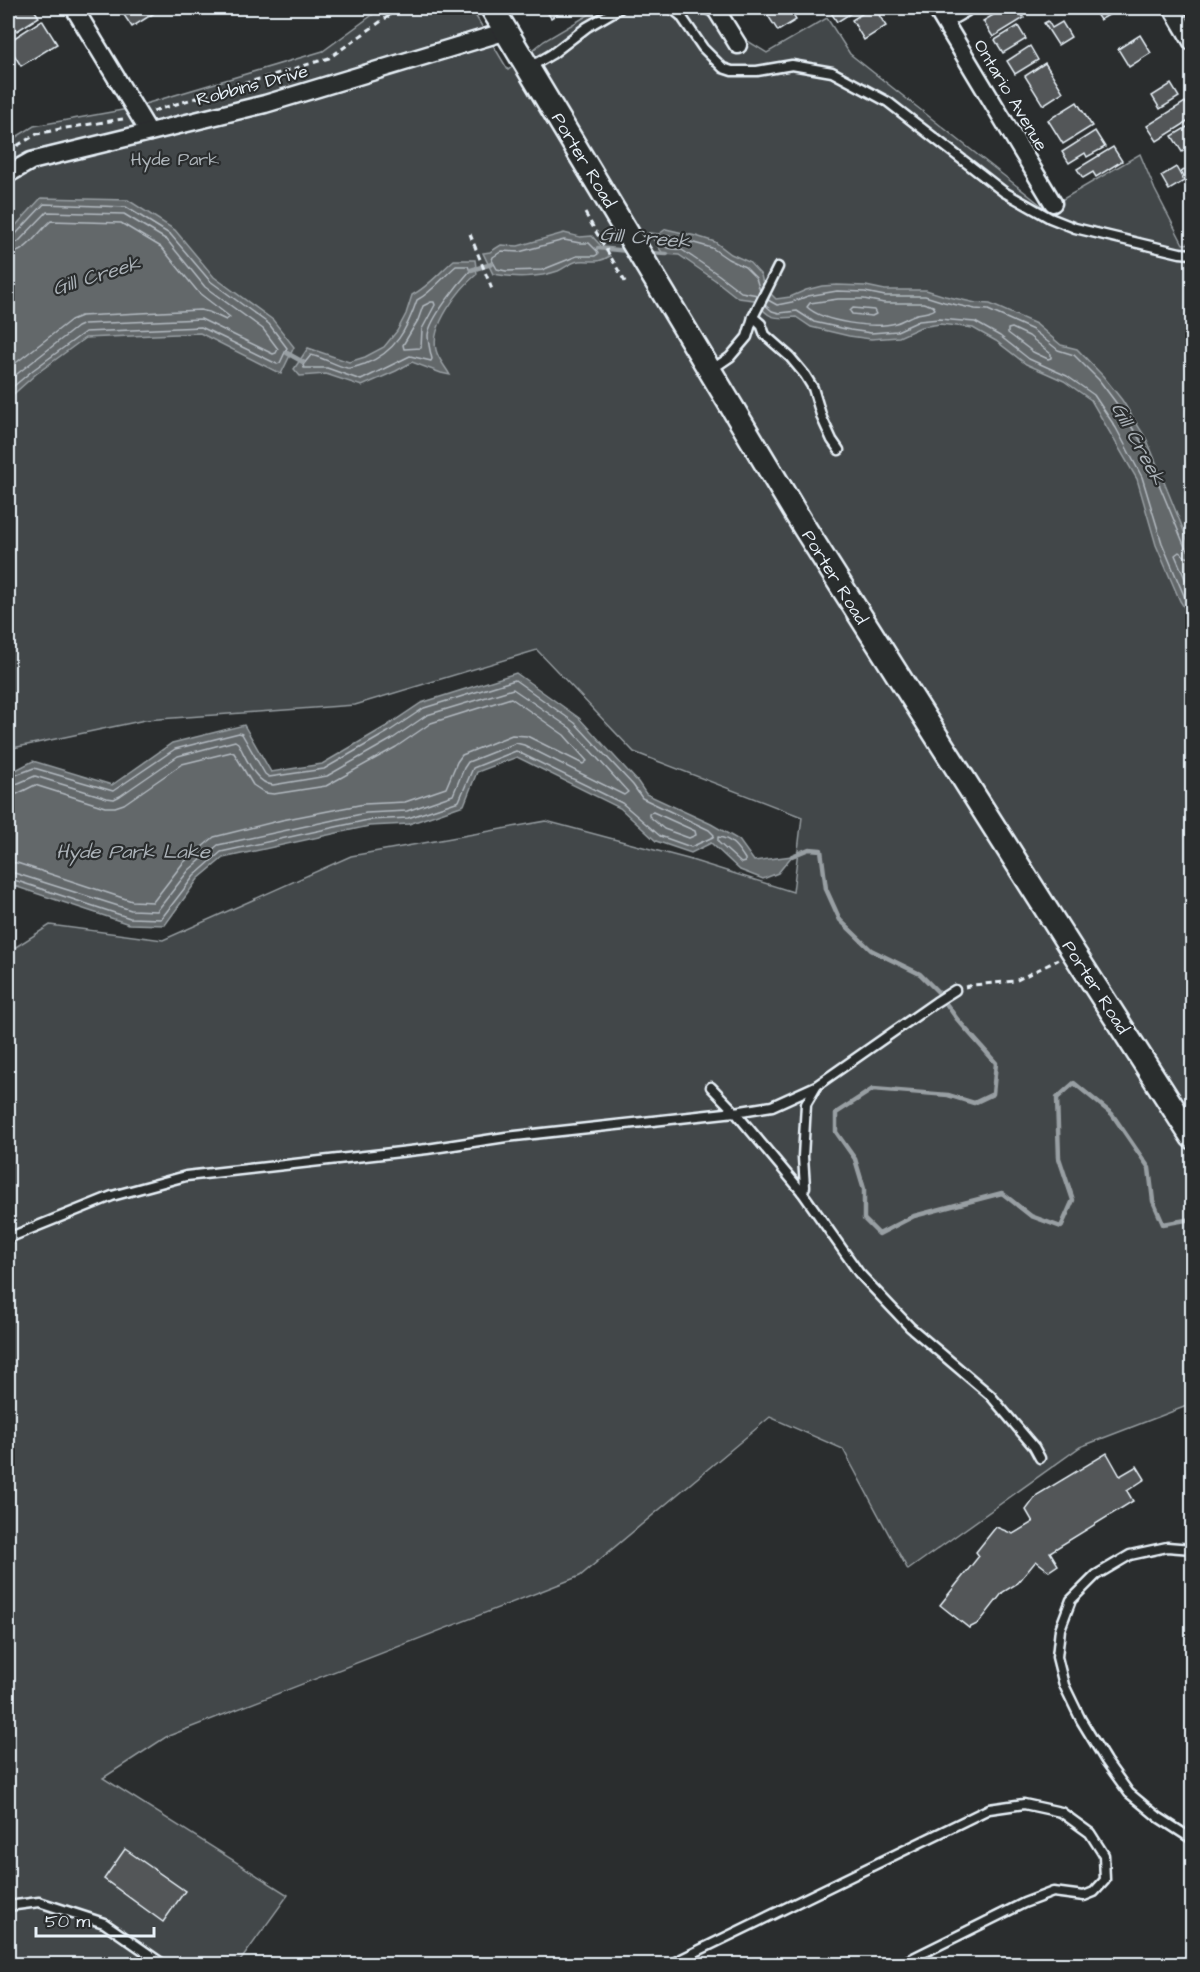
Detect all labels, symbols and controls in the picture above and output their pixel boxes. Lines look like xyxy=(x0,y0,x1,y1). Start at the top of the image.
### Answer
street label: Ontario Avenue xyxy=(967,35,1054,156)
street label: Robbins Drive xyxy=(194,59,311,112)
street label: Porter Road xyxy=(545,108,622,213)
park label: Hyde Park xyxy=(131,147,219,173)
water label: Gill Creek xyxy=(599,220,692,256)
water label: Gill Creek xyxy=(49,249,144,303)
water label: Gill Creek xyxy=(1104,397,1173,490)
street label: Porter Road xyxy=(796,525,874,629)
water label: Hyde Park Lake xyxy=(56,838,211,867)
street label: Porter Road xyxy=(1056,936,1135,1039)
scale bar xyxy=(36,1900,154,1938)
text: 50 m xyxy=(45,1909,90,1934)

